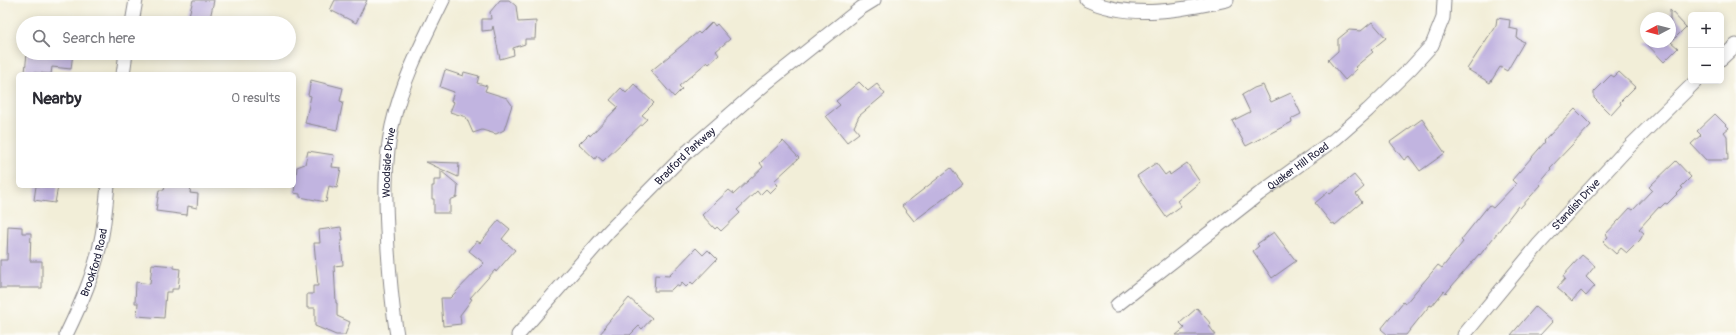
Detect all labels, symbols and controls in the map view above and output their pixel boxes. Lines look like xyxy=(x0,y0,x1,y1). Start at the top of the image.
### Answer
north arrow xyxy=(1640,12,1676,48)
map controls xyxy=(1688,12,1724,84)
button: + xyxy=(1688,12,1724,48)
search box xyxy=(16,16,296,60)
icon: search xyxy=(30,27,52,49)
text: Search here xyxy=(62,29,135,48)
button: − xyxy=(1688,48,1724,84)
text: Nearby xyxy=(32,88,81,109)
text: 0 results xyxy=(231,90,280,106)
street label: Bradford Parkway xyxy=(652,124,718,187)
street label: Woodside Drive xyxy=(379,126,398,198)
street label: Quaker Hill Road xyxy=(1264,139,1331,193)
street label: Standish Drive xyxy=(1549,175,1603,233)
street label: Brookford Road xyxy=(78,227,110,298)

